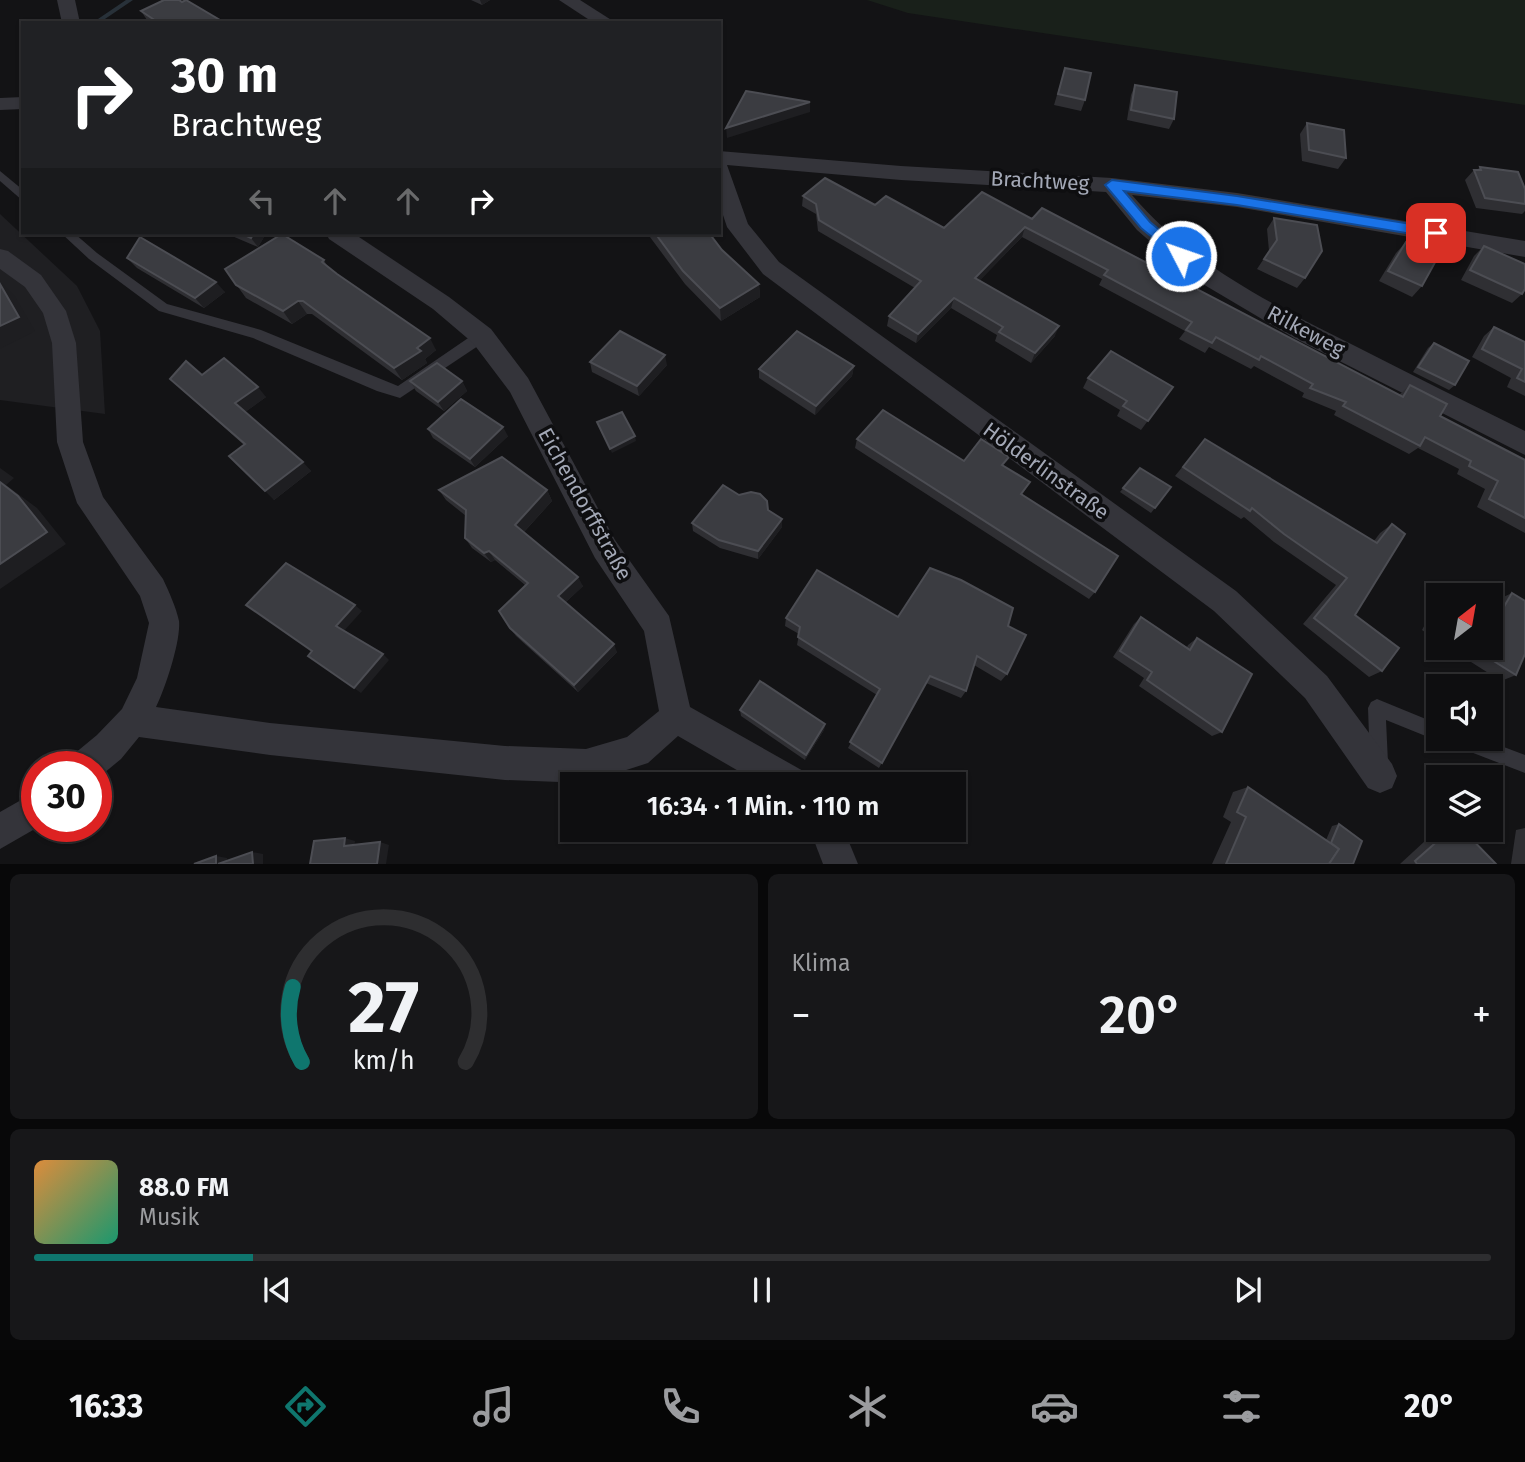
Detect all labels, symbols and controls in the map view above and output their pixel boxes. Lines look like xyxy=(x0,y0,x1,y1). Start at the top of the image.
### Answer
text: 30 m xyxy=(171,46,278,105)
icon: right xyxy=(56,49,147,140)
text: Brachtweg xyxy=(171,106,322,144)
street label: Brachtweg xyxy=(990,165,1090,197)
icon: left xyxy=(243,182,281,220)
icon: ahead xyxy=(316,182,354,220)
icon: ahead xyxy=(389,182,427,220)
icon: right xyxy=(462,182,500,220)
pin xyxy=(1406,203,1466,263)
icon: arrive xyxy=(1417,214,1455,252)
position arrow xyxy=(1144,219,1218,293)
street label: Rilkeweg xyxy=(1263,300,1349,362)
street label: Hölderlinstraße xyxy=(978,417,1114,525)
street label: Eichendorffstraße xyxy=(532,423,638,585)
north arrow xyxy=(1426,583,1503,660)
map controls xyxy=(1426,583,1503,842)
button: sound xyxy=(1426,674,1503,751)
speed limit sign: 30 xyxy=(21,751,112,842)
button: layers xyxy=(1426,765,1503,842)
text: 16:34 · 1 Min. · 110 m xyxy=(647,791,879,822)
text: Klima xyxy=(792,949,851,977)
text: 27 xyxy=(348,965,419,1052)
text: 20° xyxy=(1099,984,1183,1047)
text: − xyxy=(792,992,811,1038)
text: + xyxy=(1472,992,1491,1038)
text: km/h xyxy=(353,1046,415,1076)
text: 88.0 FM xyxy=(139,1172,229,1203)
text: Musik xyxy=(139,1203,199,1231)
icon: previous xyxy=(258,1271,296,1309)
icon: pause xyxy=(743,1271,781,1309)
icon: next xyxy=(1229,1271,1267,1309)
icon: directions xyxy=(281,1382,330,1431)
icon: music xyxy=(469,1382,518,1431)
icon: phone xyxy=(656,1382,705,1431)
icon: climate xyxy=(843,1382,892,1431)
icon: car xyxy=(1030,1382,1079,1431)
icon: filters xyxy=(1217,1382,1266,1431)
text: 16:33 xyxy=(69,1387,143,1425)
text: 20° xyxy=(1404,1387,1456,1425)

